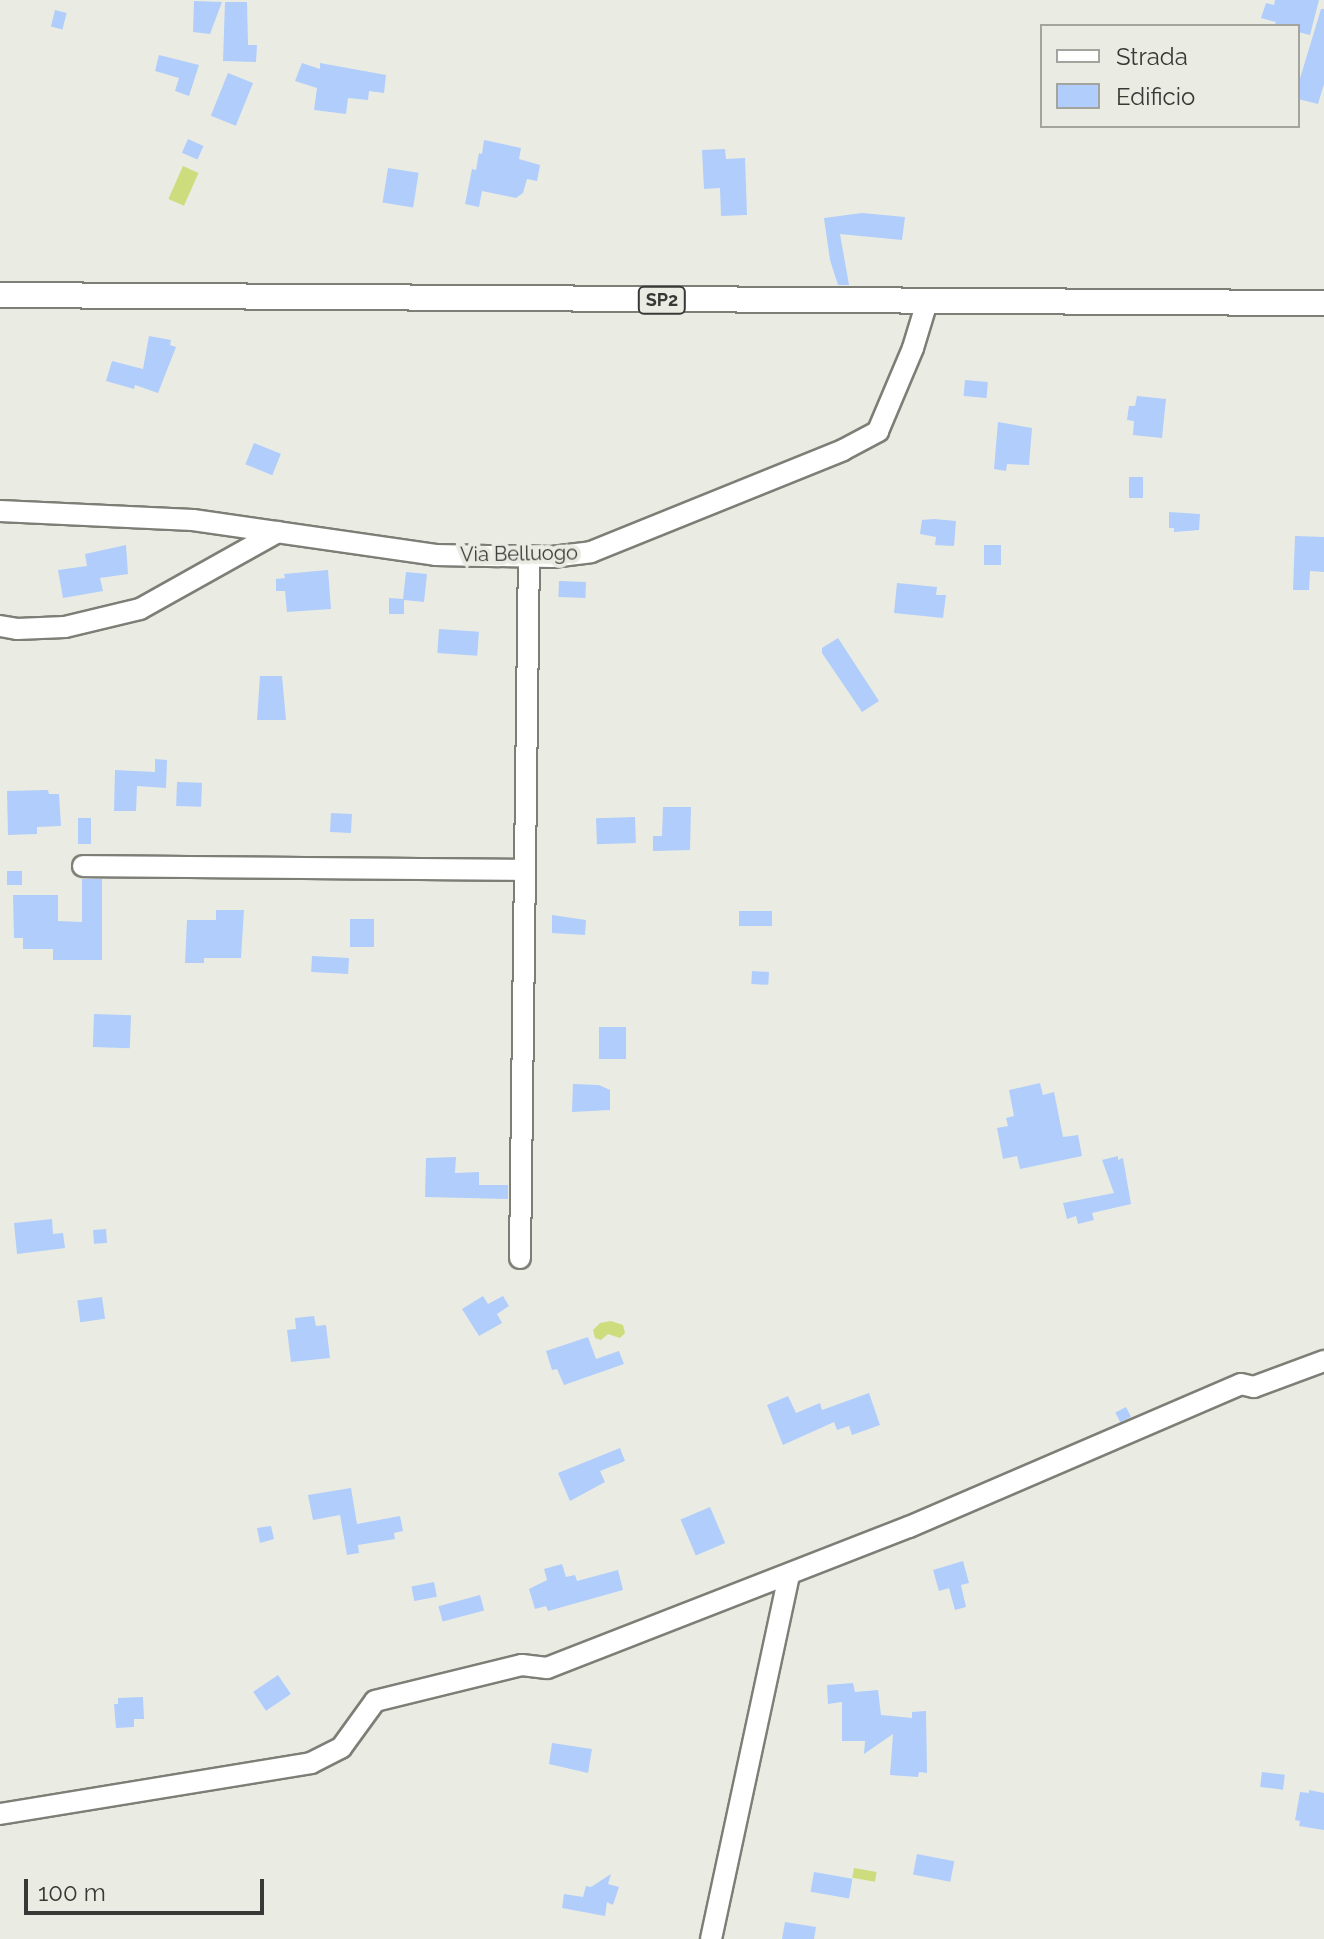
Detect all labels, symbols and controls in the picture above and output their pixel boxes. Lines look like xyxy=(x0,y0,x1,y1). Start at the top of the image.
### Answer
legend xyxy=(1040,24,1300,128)
text: Strada xyxy=(1116,42,1188,71)
text: Edificio xyxy=(1116,82,1195,111)
road number: SP2 xyxy=(636,286,688,314)
street label: Via Belluogo xyxy=(460,541,578,567)
scale bar xyxy=(28,1863,268,1913)
text: 100 m xyxy=(38,1878,106,1907)

